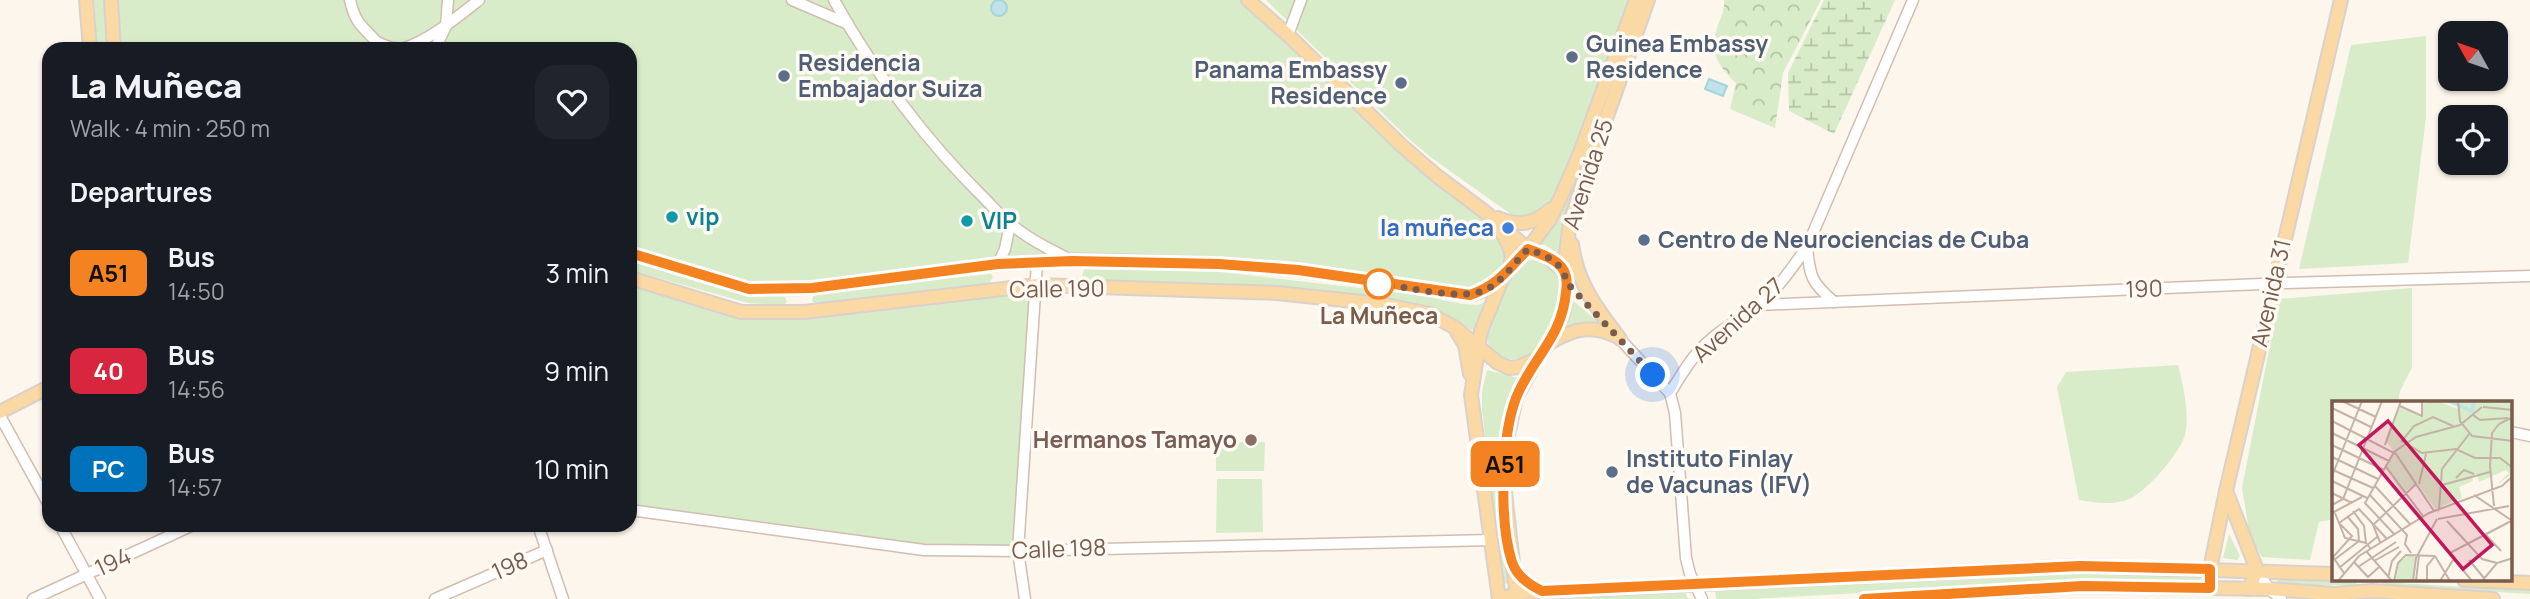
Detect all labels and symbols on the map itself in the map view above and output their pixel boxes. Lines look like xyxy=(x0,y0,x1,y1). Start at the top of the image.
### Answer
north arrow xyxy=(2438,21,2508,91)
place label: Guinea Embassy Residence xyxy=(1586,27,1768,85)
place label: Residencia Embajador Suiza xyxy=(798,46,982,104)
marker: Guinea Embassy Residence xyxy=(1564,49,1580,65)
place label: Panama Embassy Residence xyxy=(1194,53,1387,111)
marker: Residencia Embajador Suiza xyxy=(776,68,792,84)
marker: Panama Embassy Residence xyxy=(1393,75,1409,91)
street label: Avenida 25 xyxy=(1554,114,1620,233)
place label: vip xyxy=(686,200,719,232)
place label: VIP xyxy=(981,204,1017,236)
marker: vip xyxy=(664,209,680,225)
place label: la muñeca xyxy=(1380,211,1494,243)
marker: VIP xyxy=(959,213,975,229)
marker: la muñeca xyxy=(1500,220,1516,236)
place label: Centro de Neurociencias de Cuba xyxy=(1658,223,2029,255)
marker: Centro de Neurociencias de Cuba xyxy=(1636,232,1652,248)
street label: Avenida 31 xyxy=(2242,236,2298,350)
marker: La Muñeca xyxy=(1364,269,1394,299)
street label: Avenida 27 xyxy=(1685,270,1790,369)
street label: Calle 190 xyxy=(1009,271,1105,305)
street label: 190 xyxy=(2125,271,2163,305)
place label: La Muñeca xyxy=(1320,299,1438,331)
your location xyxy=(1635,357,1670,392)
inset map xyxy=(2332,401,2512,582)
place label: Hermanos Tamayo xyxy=(1033,423,1237,455)
marker: Hermanos Tamayo xyxy=(1243,432,1259,448)
line badge: A51 xyxy=(1465,441,1545,487)
place label: Instituto Finlay de Vacunas (IFV) xyxy=(1626,442,1812,500)
marker: Instituto Finlay de Vacunas (IFV) xyxy=(1604,464,1620,480)
street label: Calle 198 xyxy=(1011,530,1107,566)
street label: 194 xyxy=(89,539,136,583)
street label: 198 xyxy=(486,543,533,587)

